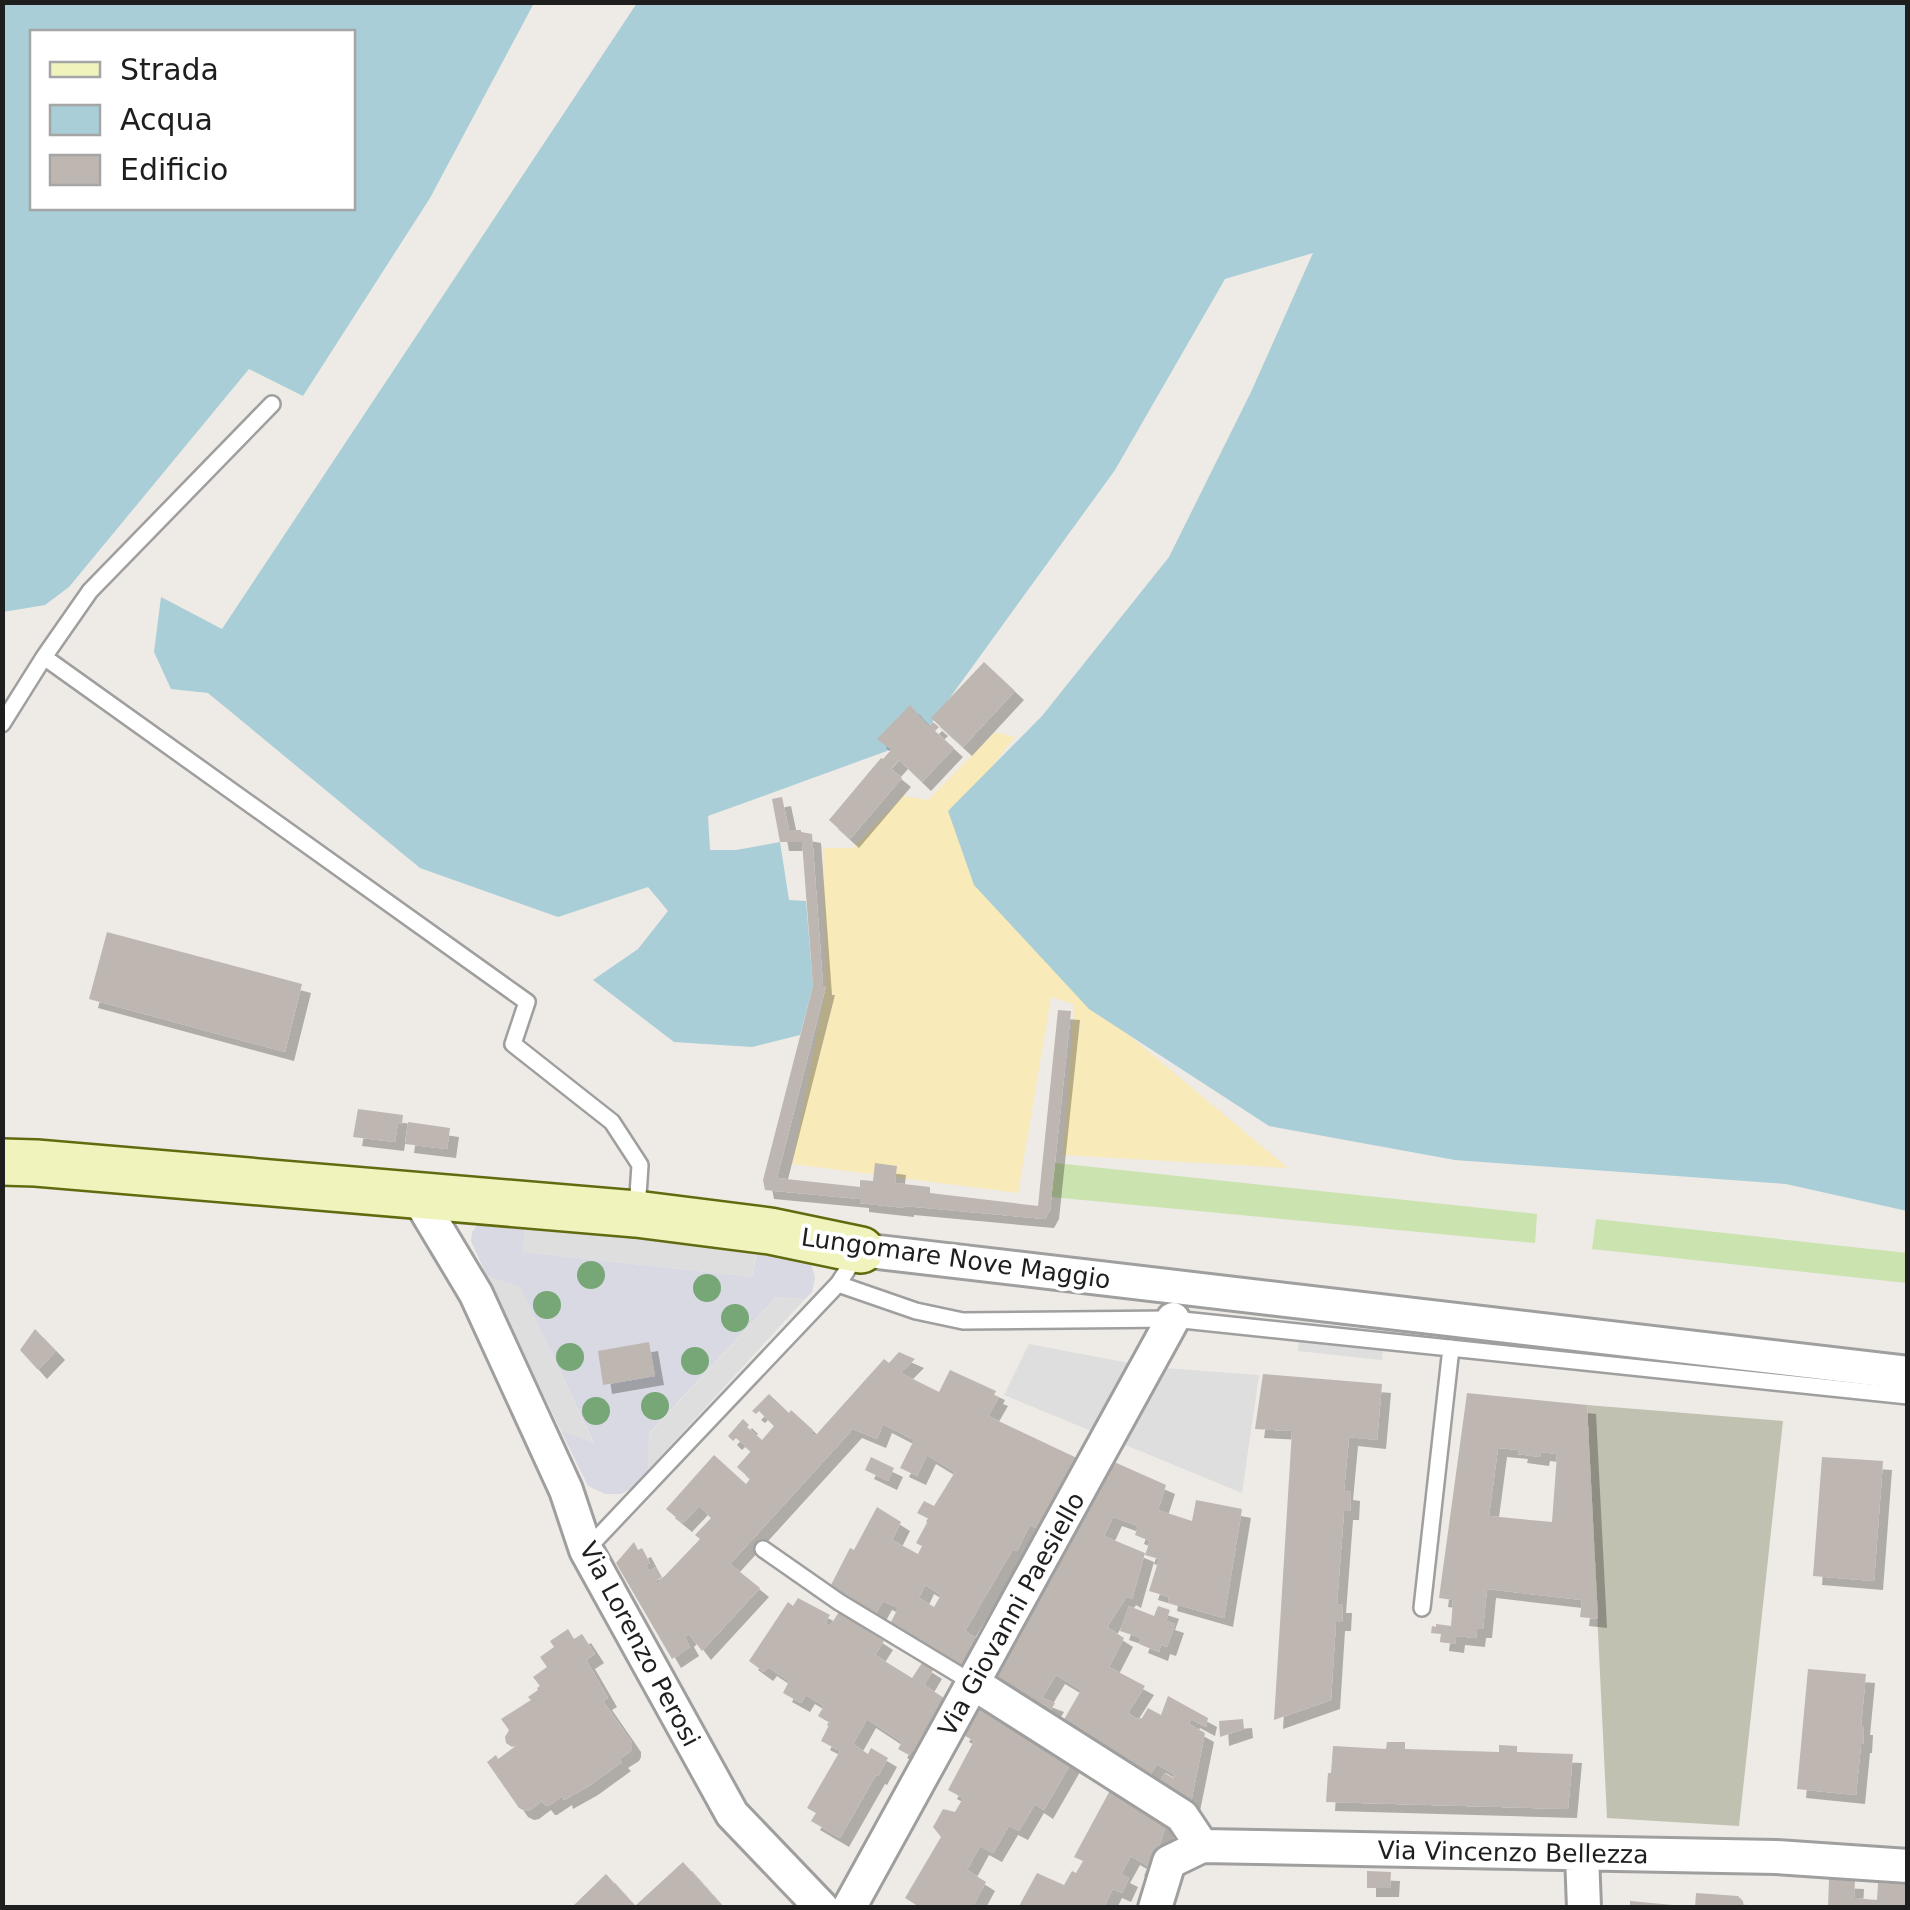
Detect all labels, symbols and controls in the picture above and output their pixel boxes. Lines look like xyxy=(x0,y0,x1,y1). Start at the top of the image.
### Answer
legend xyxy=(30,30,355,210)
text: Strada xyxy=(120,52,219,87)
text: Acqua xyxy=(120,102,213,137)
text: Edificio xyxy=(120,152,228,187)
street label: Lungomare Nove Maggio xyxy=(799,1222,1112,1295)
street label: Via Giovanni Paesiello xyxy=(932,1487,1091,1741)
street label: Via Lorenzo Perosi xyxy=(573,1537,706,1751)
street label: Via Vincenzo Bellezza xyxy=(1377,1836,1649,1869)

